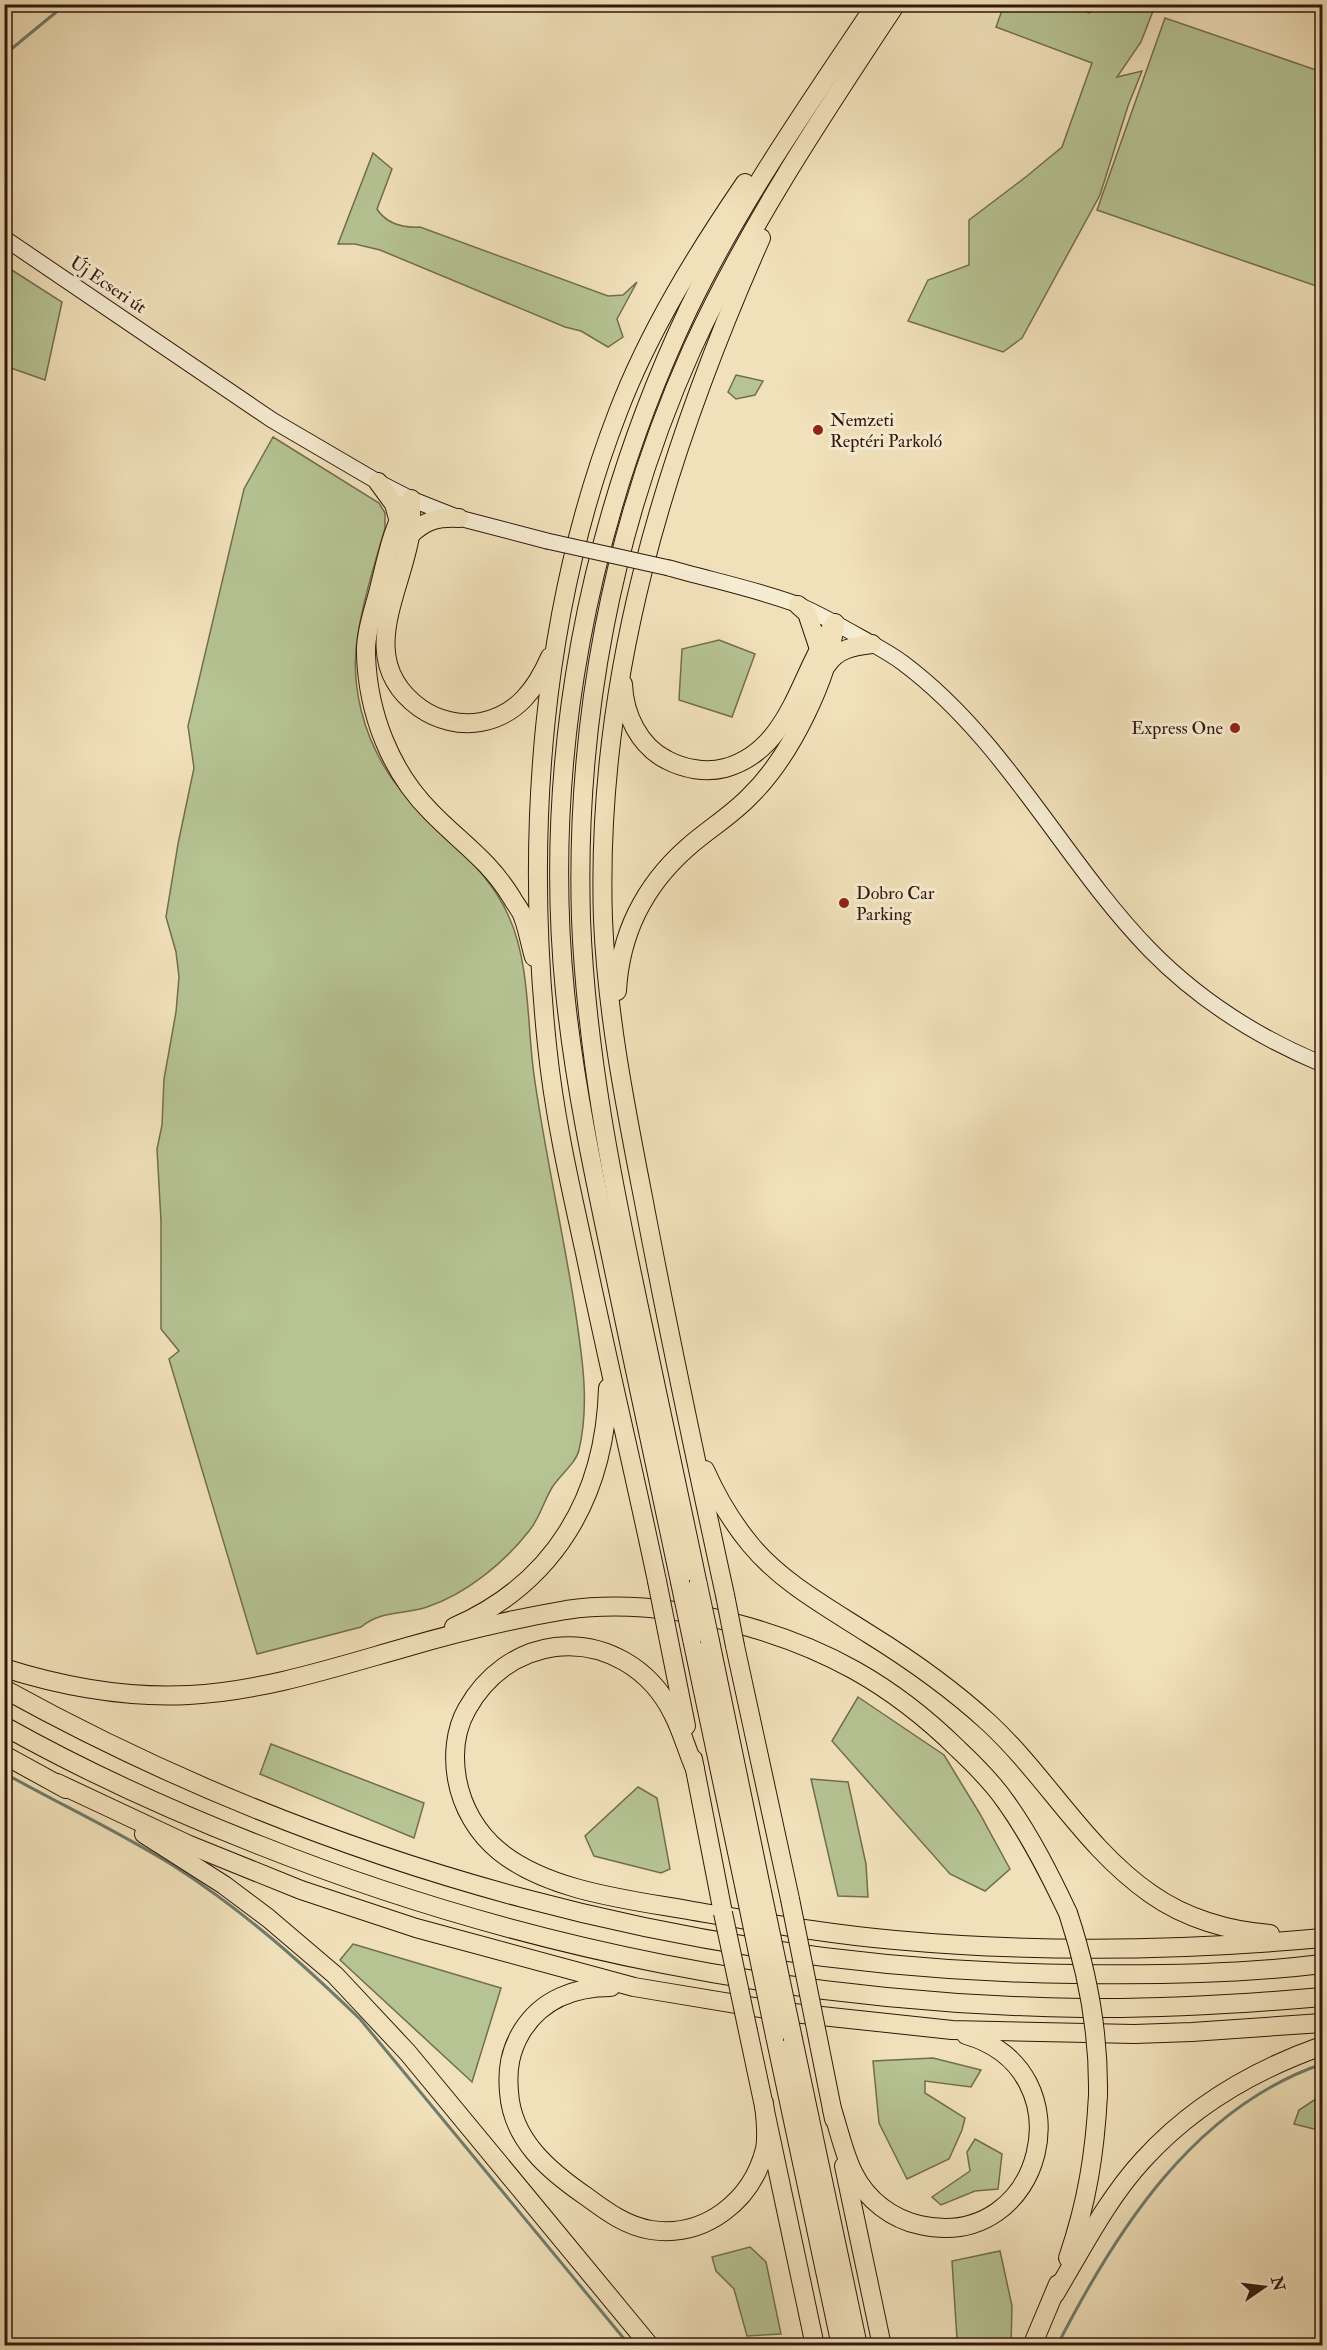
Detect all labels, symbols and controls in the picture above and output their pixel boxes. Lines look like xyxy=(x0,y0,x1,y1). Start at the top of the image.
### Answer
street label: Új Ecseri út xyxy=(65,251,151,319)
place label: Nemzeti Reptéri Parkoló xyxy=(830,409,943,453)
marker: Nemzeti Reptéri Parkoló xyxy=(811,423,825,437)
place label: Express One xyxy=(1131,717,1223,740)
marker: Express One xyxy=(1228,721,1242,735)
place label: Dobro Car Parking xyxy=(856,882,935,926)
marker: Dobro Car Parking xyxy=(837,896,851,910)
north arrow xyxy=(1234,2257,1294,2317)
text: N xyxy=(1266,2273,1289,2294)

